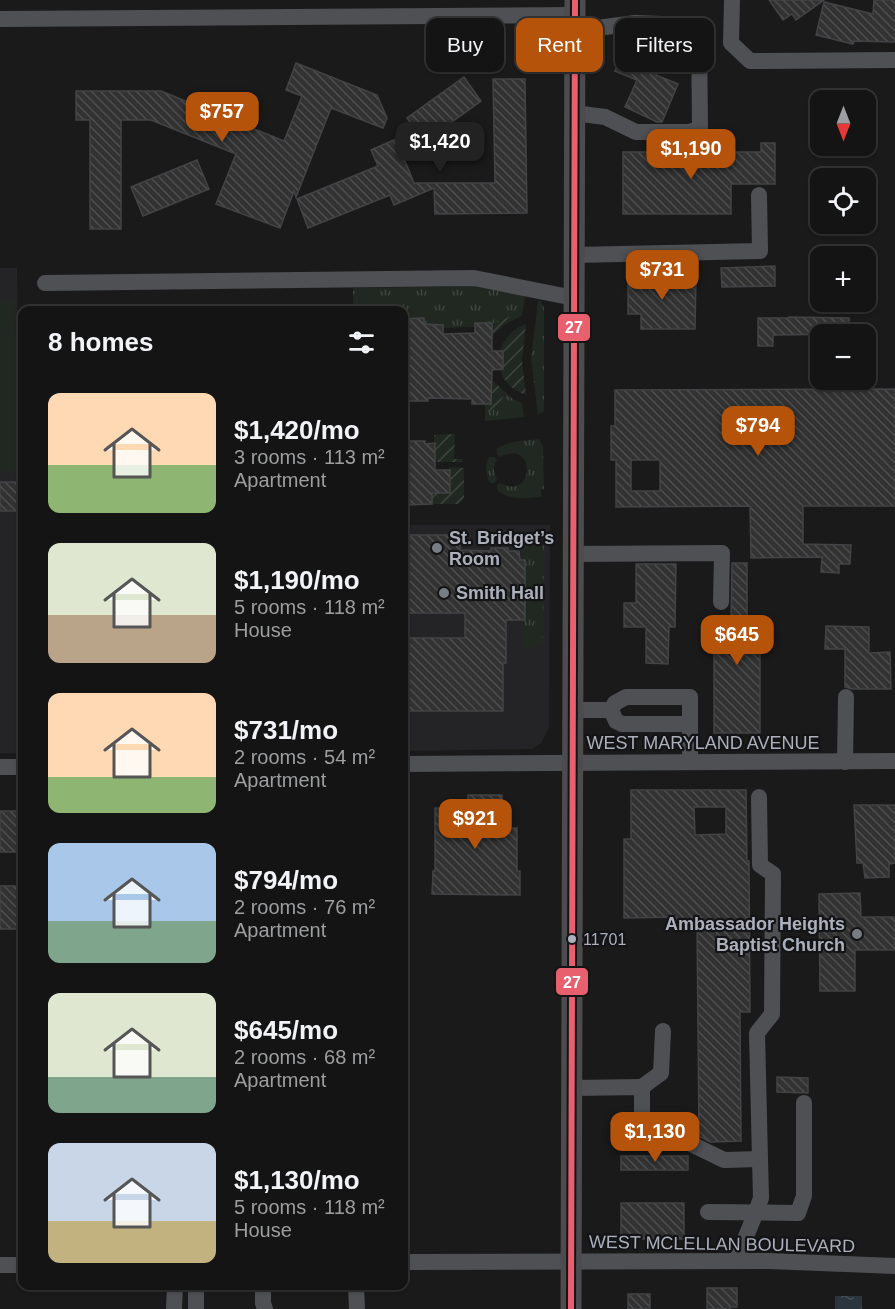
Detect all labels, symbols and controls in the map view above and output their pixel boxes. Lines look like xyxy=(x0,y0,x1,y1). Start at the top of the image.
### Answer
chip: Buy xyxy=(426,18,504,72)
chip: Rent xyxy=(516,18,603,72)
chip: Filters xyxy=(615,18,714,72)
north arrow xyxy=(810,90,876,156)
map controls xyxy=(810,90,876,390)
pin: $757 xyxy=(186,92,258,143)
text: $757 xyxy=(200,100,244,122)
pin: $1,420 xyxy=(391,122,489,173)
pin: $1,190 xyxy=(642,129,740,180)
text: $1,420 xyxy=(409,130,471,152)
text: $1,190 xyxy=(660,137,722,159)
button: locate xyxy=(810,168,876,234)
button: + xyxy=(810,246,876,312)
pin: $731 xyxy=(626,250,698,301)
text: $731 xyxy=(640,258,684,280)
line badge: 27 xyxy=(557,313,591,342)
text: 27 xyxy=(565,319,583,336)
button: − xyxy=(810,324,876,390)
icon: filters xyxy=(345,326,378,359)
text: 8 homes xyxy=(48,327,154,357)
pin: $794 xyxy=(722,406,794,457)
text: $794 xyxy=(736,414,780,436)
text: $1,420/mo xyxy=(234,415,360,445)
icon: home xyxy=(96,417,168,489)
text: 3 rooms · 113 m² xyxy=(234,446,385,468)
text: Apartment xyxy=(234,469,326,491)
place label: St. Bridget’s Room xyxy=(449,528,554,569)
marker: St. Bridget’s Room xyxy=(430,541,444,555)
text: $1,190/mo xyxy=(234,565,360,595)
icon: home xyxy=(96,567,168,639)
place label: Smith Hall xyxy=(456,583,544,603)
marker: Smith Hall xyxy=(437,586,451,600)
text: 5 rooms · 118 m² xyxy=(234,596,385,618)
pin: $645 xyxy=(701,615,773,666)
text: House xyxy=(234,619,292,641)
text: $645 xyxy=(715,623,759,645)
text: $731/mo xyxy=(234,715,338,745)
icon: home xyxy=(96,717,168,789)
street label: WEST MARYLAND AVENUE xyxy=(586,733,820,753)
text: 2 rooms · 54 m² xyxy=(234,746,375,768)
text: Apartment xyxy=(234,769,326,791)
pin: $921 xyxy=(439,799,511,850)
text: $921 xyxy=(453,807,497,829)
text: $794/mo xyxy=(234,865,338,895)
icon: home xyxy=(96,867,168,939)
text: 2 rooms · 76 m² xyxy=(234,896,375,918)
place label: Ambassador Heights Baptist Church xyxy=(665,914,845,955)
text: Apartment xyxy=(234,919,326,941)
marker: Ambassador Heights Baptist Church xyxy=(850,927,864,941)
place label: 11701 xyxy=(583,931,626,948)
marker: 11701 xyxy=(566,933,578,945)
line badge: 27 xyxy=(555,967,589,996)
text: 27 xyxy=(563,974,581,991)
text: $645/mo xyxy=(234,1015,338,1045)
icon: home xyxy=(96,1017,168,1089)
text: 2 rooms · 68 m² xyxy=(234,1046,375,1068)
text: Apartment xyxy=(234,1069,326,1091)
pin: $1,130 xyxy=(606,1112,704,1163)
text: $1,130 xyxy=(624,1120,686,1142)
text: $1,130/mo xyxy=(234,1165,360,1195)
icon: home xyxy=(96,1167,168,1239)
text: 5 rooms · 118 m² xyxy=(234,1196,385,1218)
text: House xyxy=(234,1219,292,1241)
street label: WEST MCLELLAN BOULEVARD xyxy=(589,1232,855,1256)

